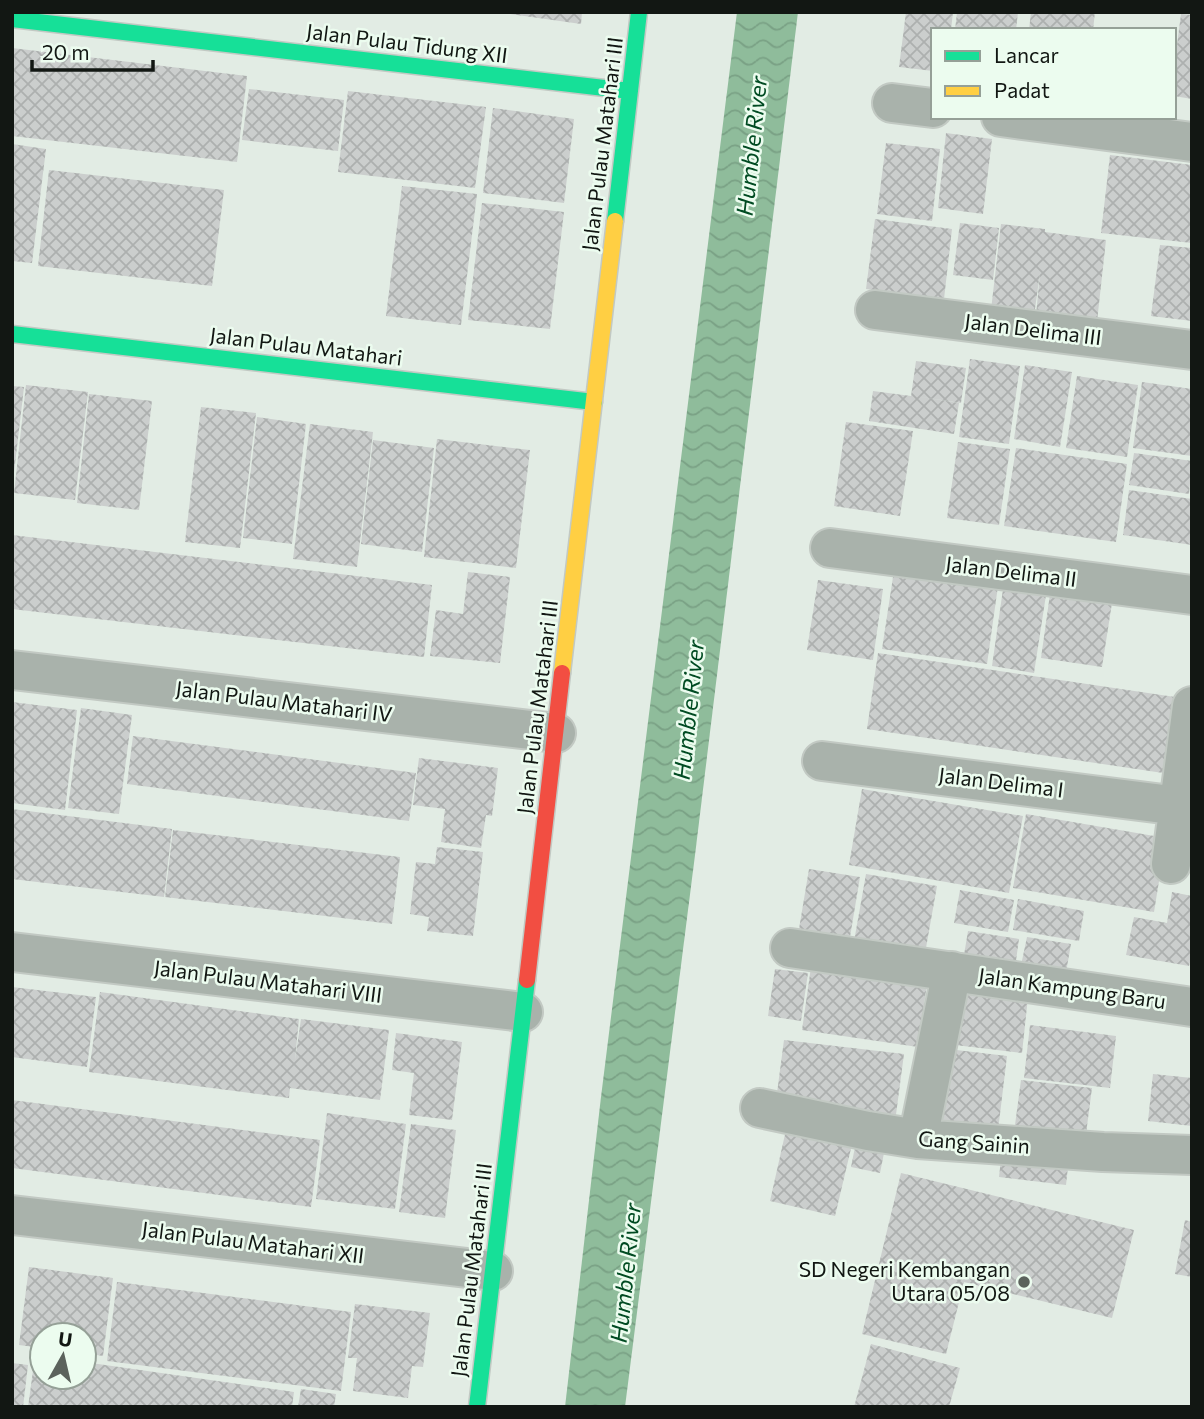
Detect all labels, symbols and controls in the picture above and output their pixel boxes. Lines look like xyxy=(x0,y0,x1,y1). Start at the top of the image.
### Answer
street label: Jalan Pulau Tidung XII xyxy=(305,18,509,67)
scale bar xyxy=(32,28,152,72)
legend xyxy=(931,28,1176,119)
street label: Jalan Pulau Matahari III xyxy=(576,35,627,252)
text: 20 m xyxy=(42,39,90,64)
text: Lancar xyxy=(994,42,1059,67)
water label: Humble River xyxy=(730,74,772,217)
text: Padat xyxy=(994,77,1050,102)
street label: Jalan Delima III xyxy=(963,308,1103,349)
street label: Jalan Pulau Matahari xyxy=(209,321,404,370)
street label: Jalan Delima II xyxy=(944,550,1078,591)
street label: Jalan Pulau Matahari III xyxy=(511,598,562,815)
water label: Humble River xyxy=(667,638,709,781)
street label: Jalan Pulau Matahari IV xyxy=(174,675,394,726)
street label: Jalan Delima I xyxy=(937,761,1065,802)
street label: Jalan Pulau Matahari VIII xyxy=(153,954,384,1007)
street label: Jalan Kampung Baru xyxy=(977,962,1168,1013)
street label: Gang Sainin xyxy=(917,1125,1031,1158)
street label: Jalan Pulau Matahari III xyxy=(445,1161,496,1378)
water label: Humble River xyxy=(604,1201,646,1344)
street label: Jalan Pulau Matahari XII xyxy=(141,1215,366,1268)
place label: SD Negeri Kembangan Utara 05/08 xyxy=(799,1256,1010,1305)
marker: SD Negeri Kembangan Utara 05/08 xyxy=(1016,1274,1032,1290)
north arrow xyxy=(28,1321,98,1391)
text: U xyxy=(57,1326,74,1351)

